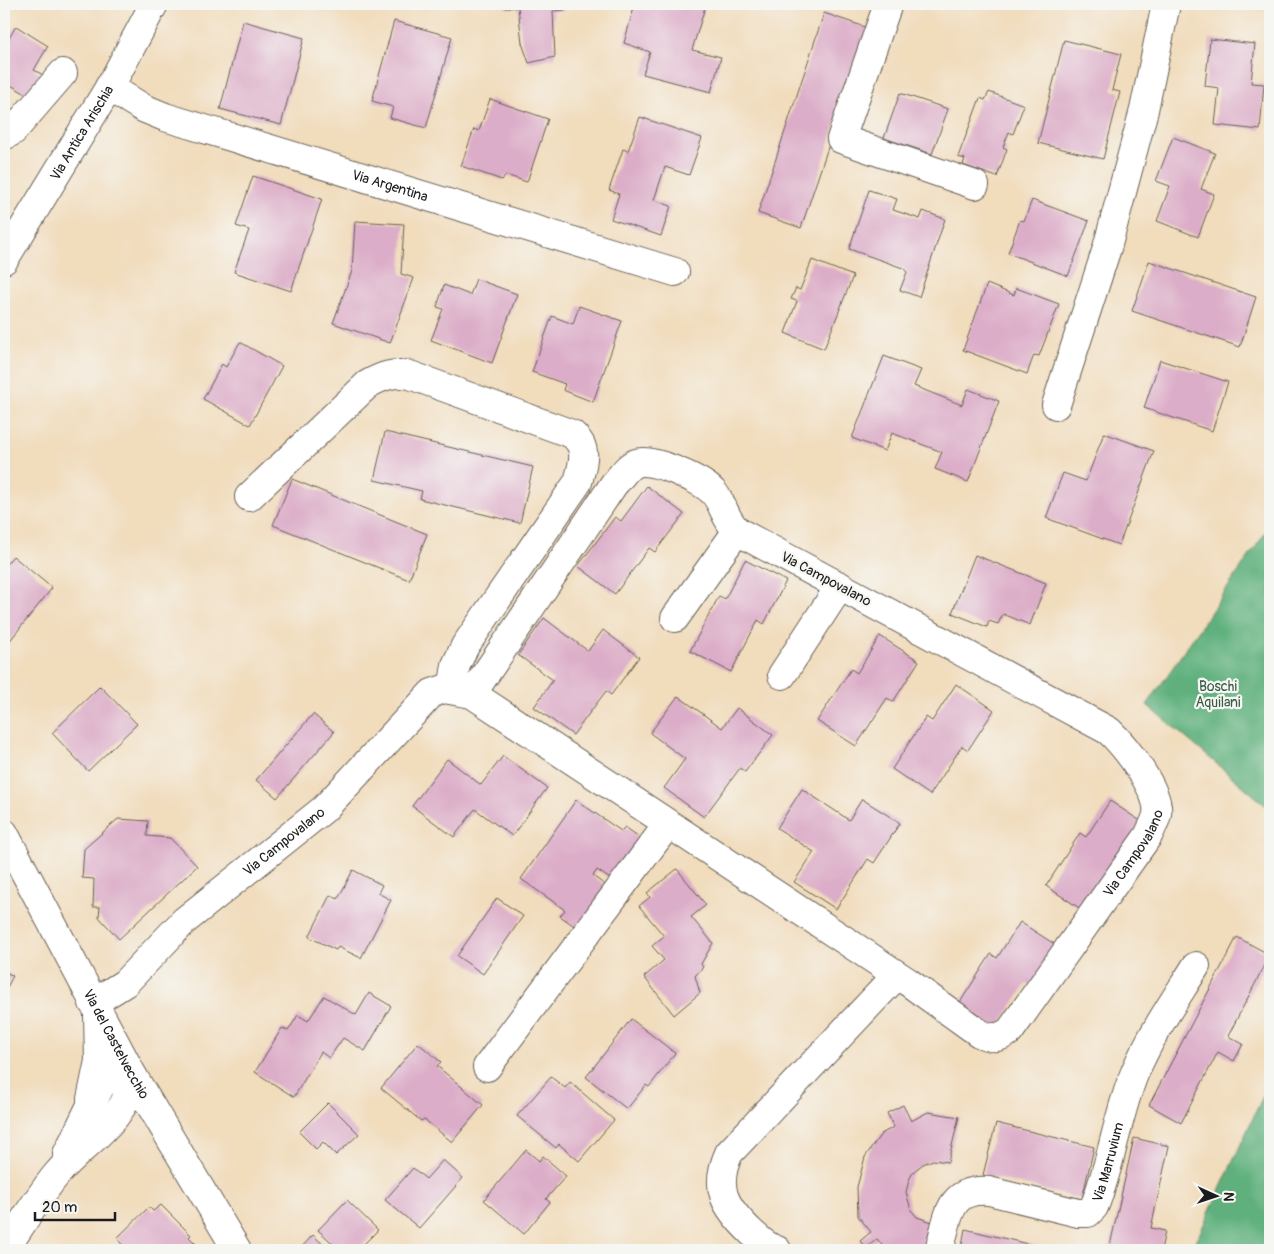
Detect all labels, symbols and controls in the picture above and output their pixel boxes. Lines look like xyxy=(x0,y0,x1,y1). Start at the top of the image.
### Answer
street label: Via Antica Arischia xyxy=(46,82,117,183)
street label: Via Argentina xyxy=(350,166,430,205)
street label: Via Campovalano xyxy=(778,548,875,610)
park label: Boschi Aquilani xyxy=(1195,678,1241,711)
street label: Via Campovalano xyxy=(239,803,328,879)
street label: Via Campovalano xyxy=(1099,808,1166,900)
street label: Via del Castelvecchio xyxy=(80,986,153,1102)
street label: Via Marruvium xyxy=(1088,1120,1127,1204)
north arrow xyxy=(1192,1172,1242,1222)
scale bar xyxy=(35,1189,115,1221)
text: N xyxy=(1220,1191,1237,1202)
text: 20 m xyxy=(42,1198,77,1217)

